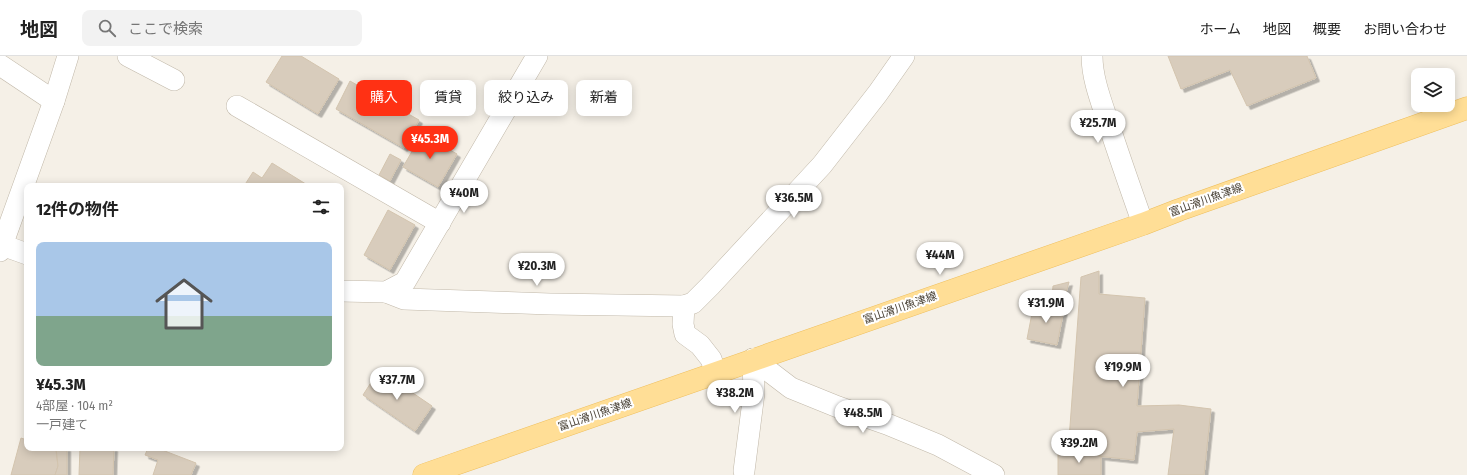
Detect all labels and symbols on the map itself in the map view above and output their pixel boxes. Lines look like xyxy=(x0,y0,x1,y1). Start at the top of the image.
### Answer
pin: ¥25.7M xyxy=(1065,110,1131,144)
pin: ¥45.3M xyxy=(397,126,463,160)
pin: ¥40M xyxy=(440,180,488,214)
street label: 富山滑川魚津線 xyxy=(1168,181,1244,219)
pin: ¥36.5M xyxy=(761,185,827,219)
pin: ¥44M xyxy=(916,242,964,276)
pin: ¥20.3M xyxy=(504,253,570,287)
street label: 富山滑川魚津線 xyxy=(861,289,939,327)
pin: ¥31.9M xyxy=(1013,290,1079,324)
pin: ¥19.9M xyxy=(1090,354,1156,388)
pin: ¥37.7M xyxy=(364,367,430,401)
pin: ¥38.2M xyxy=(702,380,768,414)
street label: 富山滑川魚津線 xyxy=(556,396,634,434)
pin: ¥48.5M xyxy=(830,400,896,434)
pin: ¥39.2M xyxy=(1046,430,1112,464)

